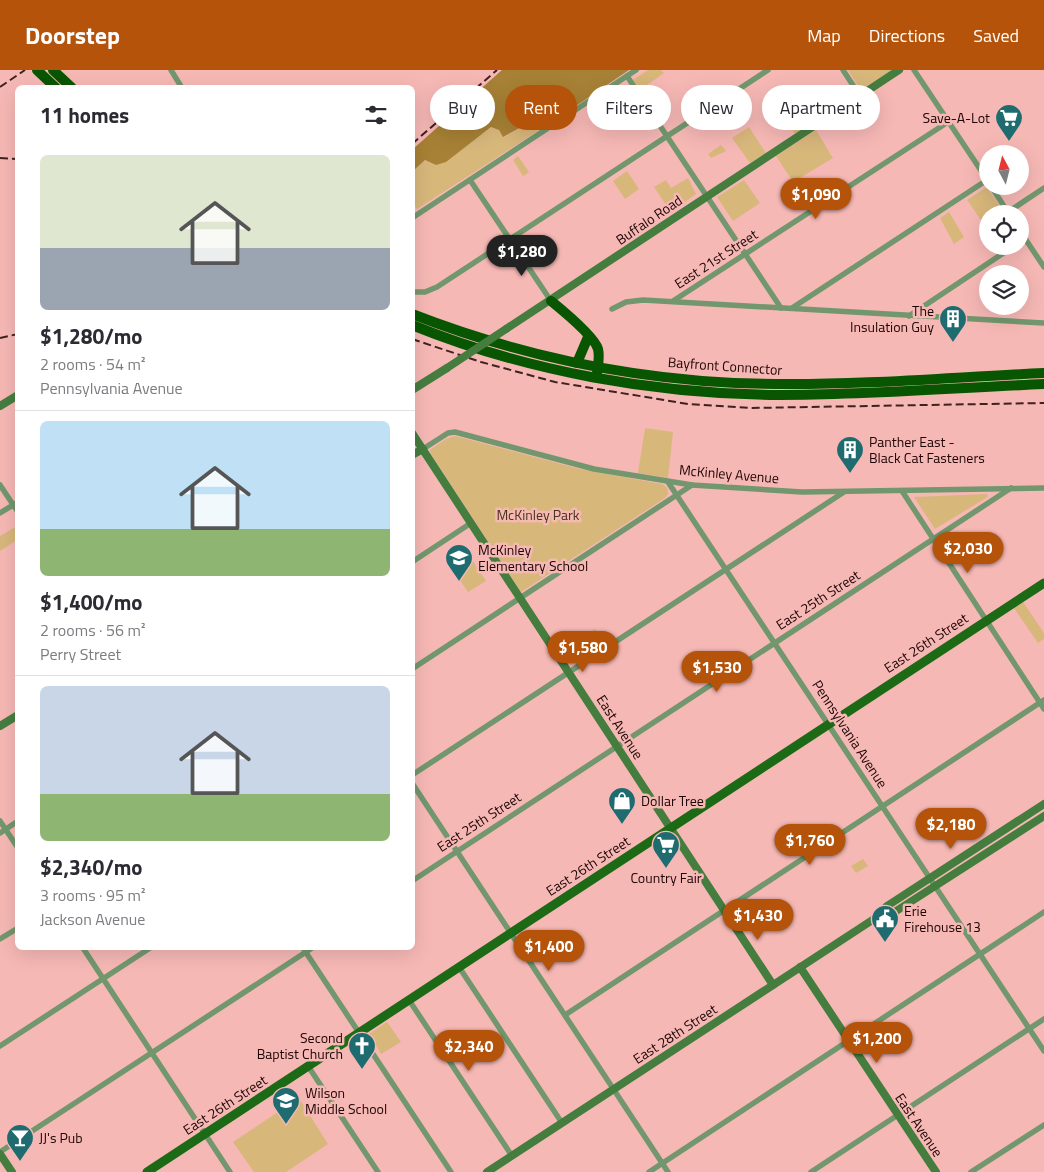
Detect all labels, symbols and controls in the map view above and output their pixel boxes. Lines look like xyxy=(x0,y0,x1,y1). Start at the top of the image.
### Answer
text: Doorstep xyxy=(25,17,120,53)
text: Map xyxy=(807,22,841,49)
text: Directions xyxy=(869,22,945,49)
text: Saved xyxy=(973,22,1019,49)
chip: Buy xyxy=(430,85,495,130)
chip: Rent xyxy=(505,85,577,130)
chip: Filters xyxy=(587,85,671,130)
chip: New xyxy=(681,85,752,130)
chip: Apartment xyxy=(762,85,880,130)
text: 11 homes xyxy=(40,99,129,131)
icon: filters xyxy=(362,101,390,129)
supermarket icon: Save-A-Lot xyxy=(994,103,1024,142)
place label: Save-A-Lot xyxy=(923,107,990,128)
north arrow xyxy=(979,145,1029,195)
map controls xyxy=(979,145,1029,315)
pin: $1,090 xyxy=(775,178,857,220)
text: $1,090 xyxy=(791,182,841,206)
icon: home xyxy=(170,188,260,278)
street label: Buffalo Road xyxy=(611,190,686,250)
button: locate xyxy=(979,205,1029,255)
street label: East 21st Street xyxy=(670,224,762,293)
pin: $1,280 xyxy=(481,234,563,277)
text: $1,280 xyxy=(497,239,547,263)
button: layers xyxy=(979,265,1029,315)
place label: The Insulation Guy xyxy=(850,300,934,337)
building icon: The Insulation Guy xyxy=(938,304,968,343)
text: $1,280/mo xyxy=(40,320,142,352)
street label: Bayfront Connector xyxy=(667,351,783,380)
text: 2 rooms · 54 m² xyxy=(40,352,145,376)
text: Pennsylvania Avenue xyxy=(40,376,183,400)
place label: Panther East - Black Cat Fasteners xyxy=(869,431,985,468)
building icon: Panther East - Black Cat Fasteners xyxy=(835,435,865,474)
icon: home xyxy=(170,453,260,543)
street label: McKinley Avenue xyxy=(678,459,780,488)
park label: McKinley Park xyxy=(496,504,580,525)
pin: $2,030 xyxy=(927,532,1009,574)
text: $2,030 xyxy=(943,536,993,560)
place label: McKinley Elementary School xyxy=(478,539,588,576)
school or university icon: McKinley Elementary School xyxy=(444,543,474,582)
street label: East 25th Street xyxy=(772,564,864,635)
text: $1,400/mo xyxy=(40,586,142,618)
street label: East 26th Street xyxy=(880,607,972,678)
text: 2 rooms · 56 m² xyxy=(40,618,145,642)
pin: $1,580 xyxy=(542,630,624,673)
text: $1,580 xyxy=(558,635,608,659)
text: Perry Street xyxy=(40,642,121,666)
pin: $1,530 xyxy=(676,650,758,693)
text: $1,530 xyxy=(692,655,742,679)
street label: Pennsylvania Avenue xyxy=(808,676,893,792)
street label: East Avenue xyxy=(592,690,649,763)
icon: home xyxy=(170,718,260,808)
street label: East 25th Street xyxy=(433,786,525,857)
shop icon: Dollar Tree xyxy=(607,786,637,825)
place label: Dollar Tree xyxy=(641,790,704,811)
pin: $2,180 xyxy=(910,808,992,850)
text: $2,180 xyxy=(926,812,976,836)
pin: $1,760 xyxy=(769,824,851,866)
text: $1,760 xyxy=(785,828,835,852)
street label: East 26th Street xyxy=(542,830,634,901)
supermarket icon: Country Fair xyxy=(651,830,681,869)
text: $2,340/mo xyxy=(40,851,142,883)
place label: Country Fair xyxy=(630,867,702,888)
text: 3 rooms · 95 m² xyxy=(40,883,145,907)
pin: $1,430 xyxy=(717,898,799,941)
place label: Erie Firehouse 13 xyxy=(904,900,981,937)
text: $1,430 xyxy=(733,903,783,927)
public building icon: Erie Firehouse 13 xyxy=(870,904,900,943)
text: Jackson Avenue xyxy=(40,907,145,931)
pin: $1,400 xyxy=(508,930,590,972)
text: $1,400 xyxy=(524,934,574,958)
street label: East 28th Street xyxy=(629,998,721,1069)
pin: $1,200 xyxy=(836,1022,918,1064)
text: $1,200 xyxy=(852,1026,902,1050)
place label: Second Baptist Church xyxy=(257,1027,343,1064)
pin: $2,340 xyxy=(428,1030,510,1072)
church icon: Second Baptist Church xyxy=(347,1031,377,1070)
text: $2,340 xyxy=(444,1034,494,1058)
street label: East 26th Street xyxy=(179,1069,271,1140)
place label: Wilson Middle School xyxy=(305,1082,387,1119)
school or university icon: Wilson Middle School xyxy=(271,1086,301,1125)
street label: East Avenue xyxy=(890,1089,949,1161)
bar icon: JJ's Pub xyxy=(5,1123,35,1162)
place label: JJ's Pub xyxy=(39,1127,83,1148)

